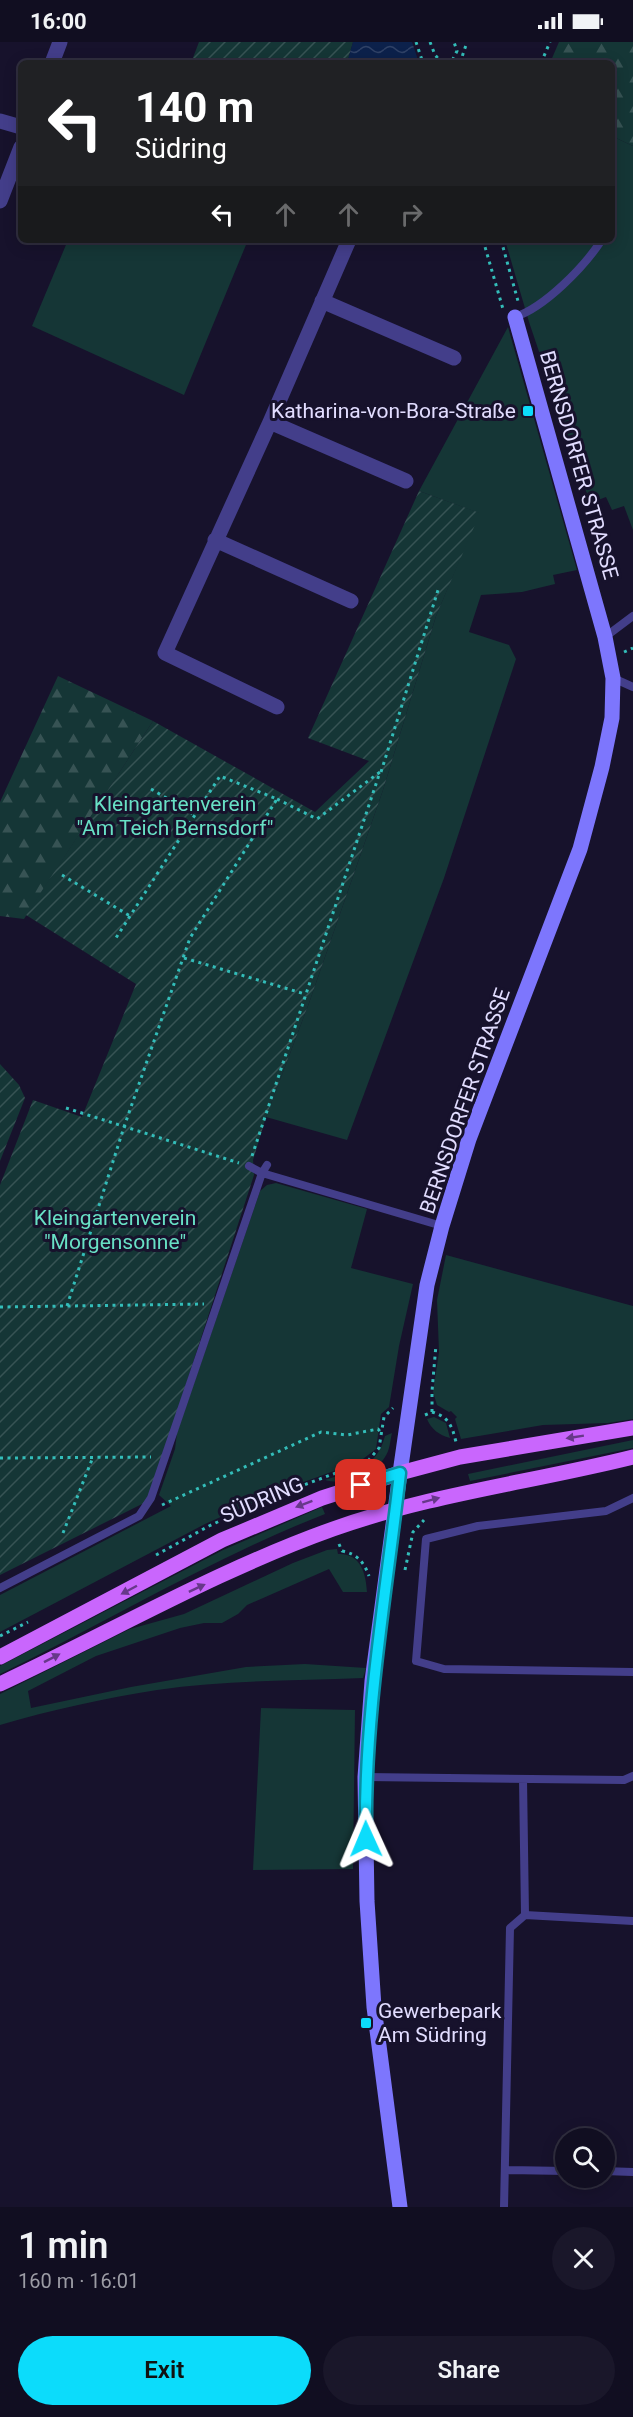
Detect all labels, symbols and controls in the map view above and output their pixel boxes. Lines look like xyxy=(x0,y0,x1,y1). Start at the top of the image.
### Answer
text: 16:00 xyxy=(30,9,87,34)
text: 140 m xyxy=(135,83,254,132)
icon: left xyxy=(36,84,114,162)
text: Südring xyxy=(135,133,227,165)
icon: left xyxy=(206,198,239,231)
icon: ahead xyxy=(269,198,302,231)
icon: ahead xyxy=(332,198,365,231)
icon: right xyxy=(395,198,428,231)
street label: BERNSDORFER STRASSE xyxy=(535,348,623,582)
place label: Katharina-von-Bora-Straße xyxy=(271,399,516,423)
marker: Katharina-von-Bora-Straße xyxy=(521,404,535,418)
park label: Kleingartenverein "Am Teich Bernsdorf" xyxy=(77,792,274,840)
street label: BERNSDORFER STRASSE xyxy=(415,985,515,1217)
park label: Kleingartenverein "Morgensonne" xyxy=(34,1206,196,1254)
one-way arrow xyxy=(566,1433,585,1442)
pin xyxy=(335,1459,386,1510)
icon: arrive xyxy=(344,1468,377,1501)
street label: SÜDRING xyxy=(217,1472,307,1528)
one-way arrow xyxy=(422,1495,440,1505)
one-way arrow xyxy=(295,1500,313,1510)
one-way arrow xyxy=(188,1584,205,1593)
one-way arrow xyxy=(120,1585,137,1595)
one-way arrow xyxy=(44,1654,61,1663)
position arrow xyxy=(334,1807,398,1871)
place label: Gewerbepark Am Südring xyxy=(378,1999,502,2047)
marker: Gewerbepark Am Südring xyxy=(359,2016,373,2030)
map controls xyxy=(555,2128,615,2188)
button: search xyxy=(555,2128,615,2188)
text: 1 min xyxy=(18,2225,108,2267)
button: close xyxy=(552,2227,615,2290)
text: 160 m · 16:01 xyxy=(18,2269,139,2293)
button: Exit xyxy=(18,2336,311,2405)
button: Share xyxy=(323,2336,615,2405)

